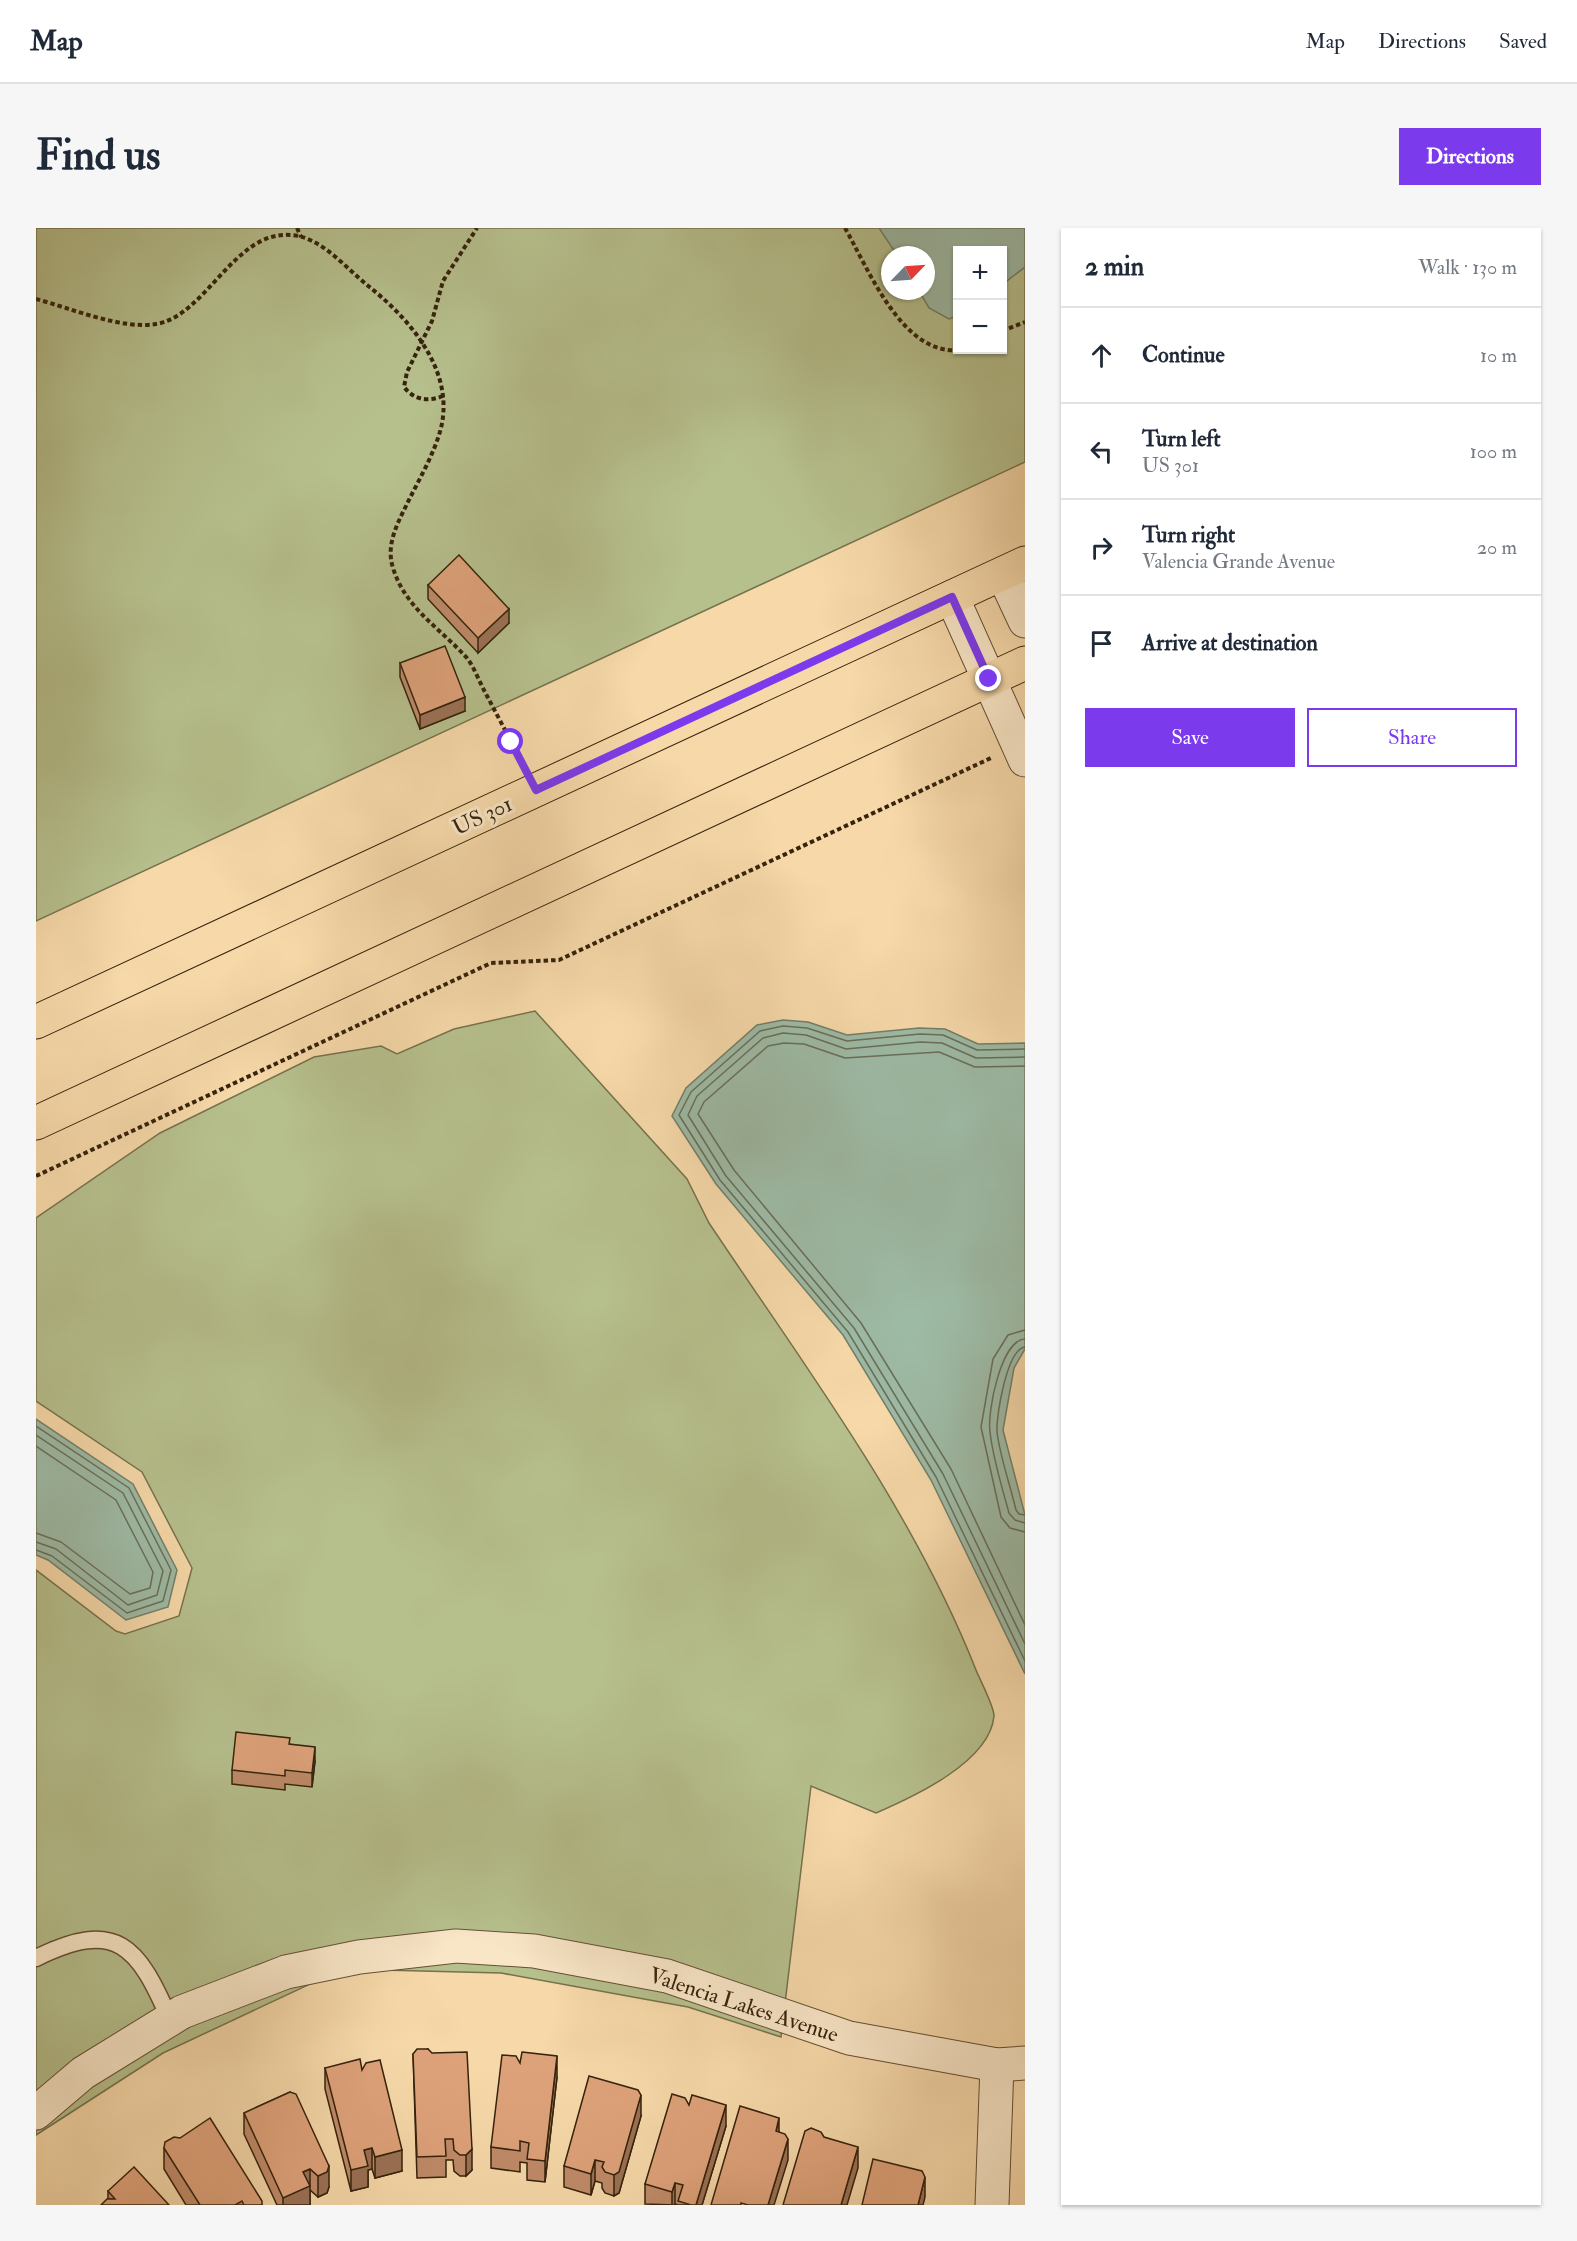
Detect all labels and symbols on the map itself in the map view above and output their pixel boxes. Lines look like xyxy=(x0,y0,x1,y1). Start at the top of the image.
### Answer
north arrow xyxy=(881,246,935,300)
route end xyxy=(975,665,1001,691)
route start xyxy=(497,728,523,754)
street label: US 301 xyxy=(448,790,517,842)
street label: Valencia Lakes Avenue xyxy=(645,1961,842,2049)

